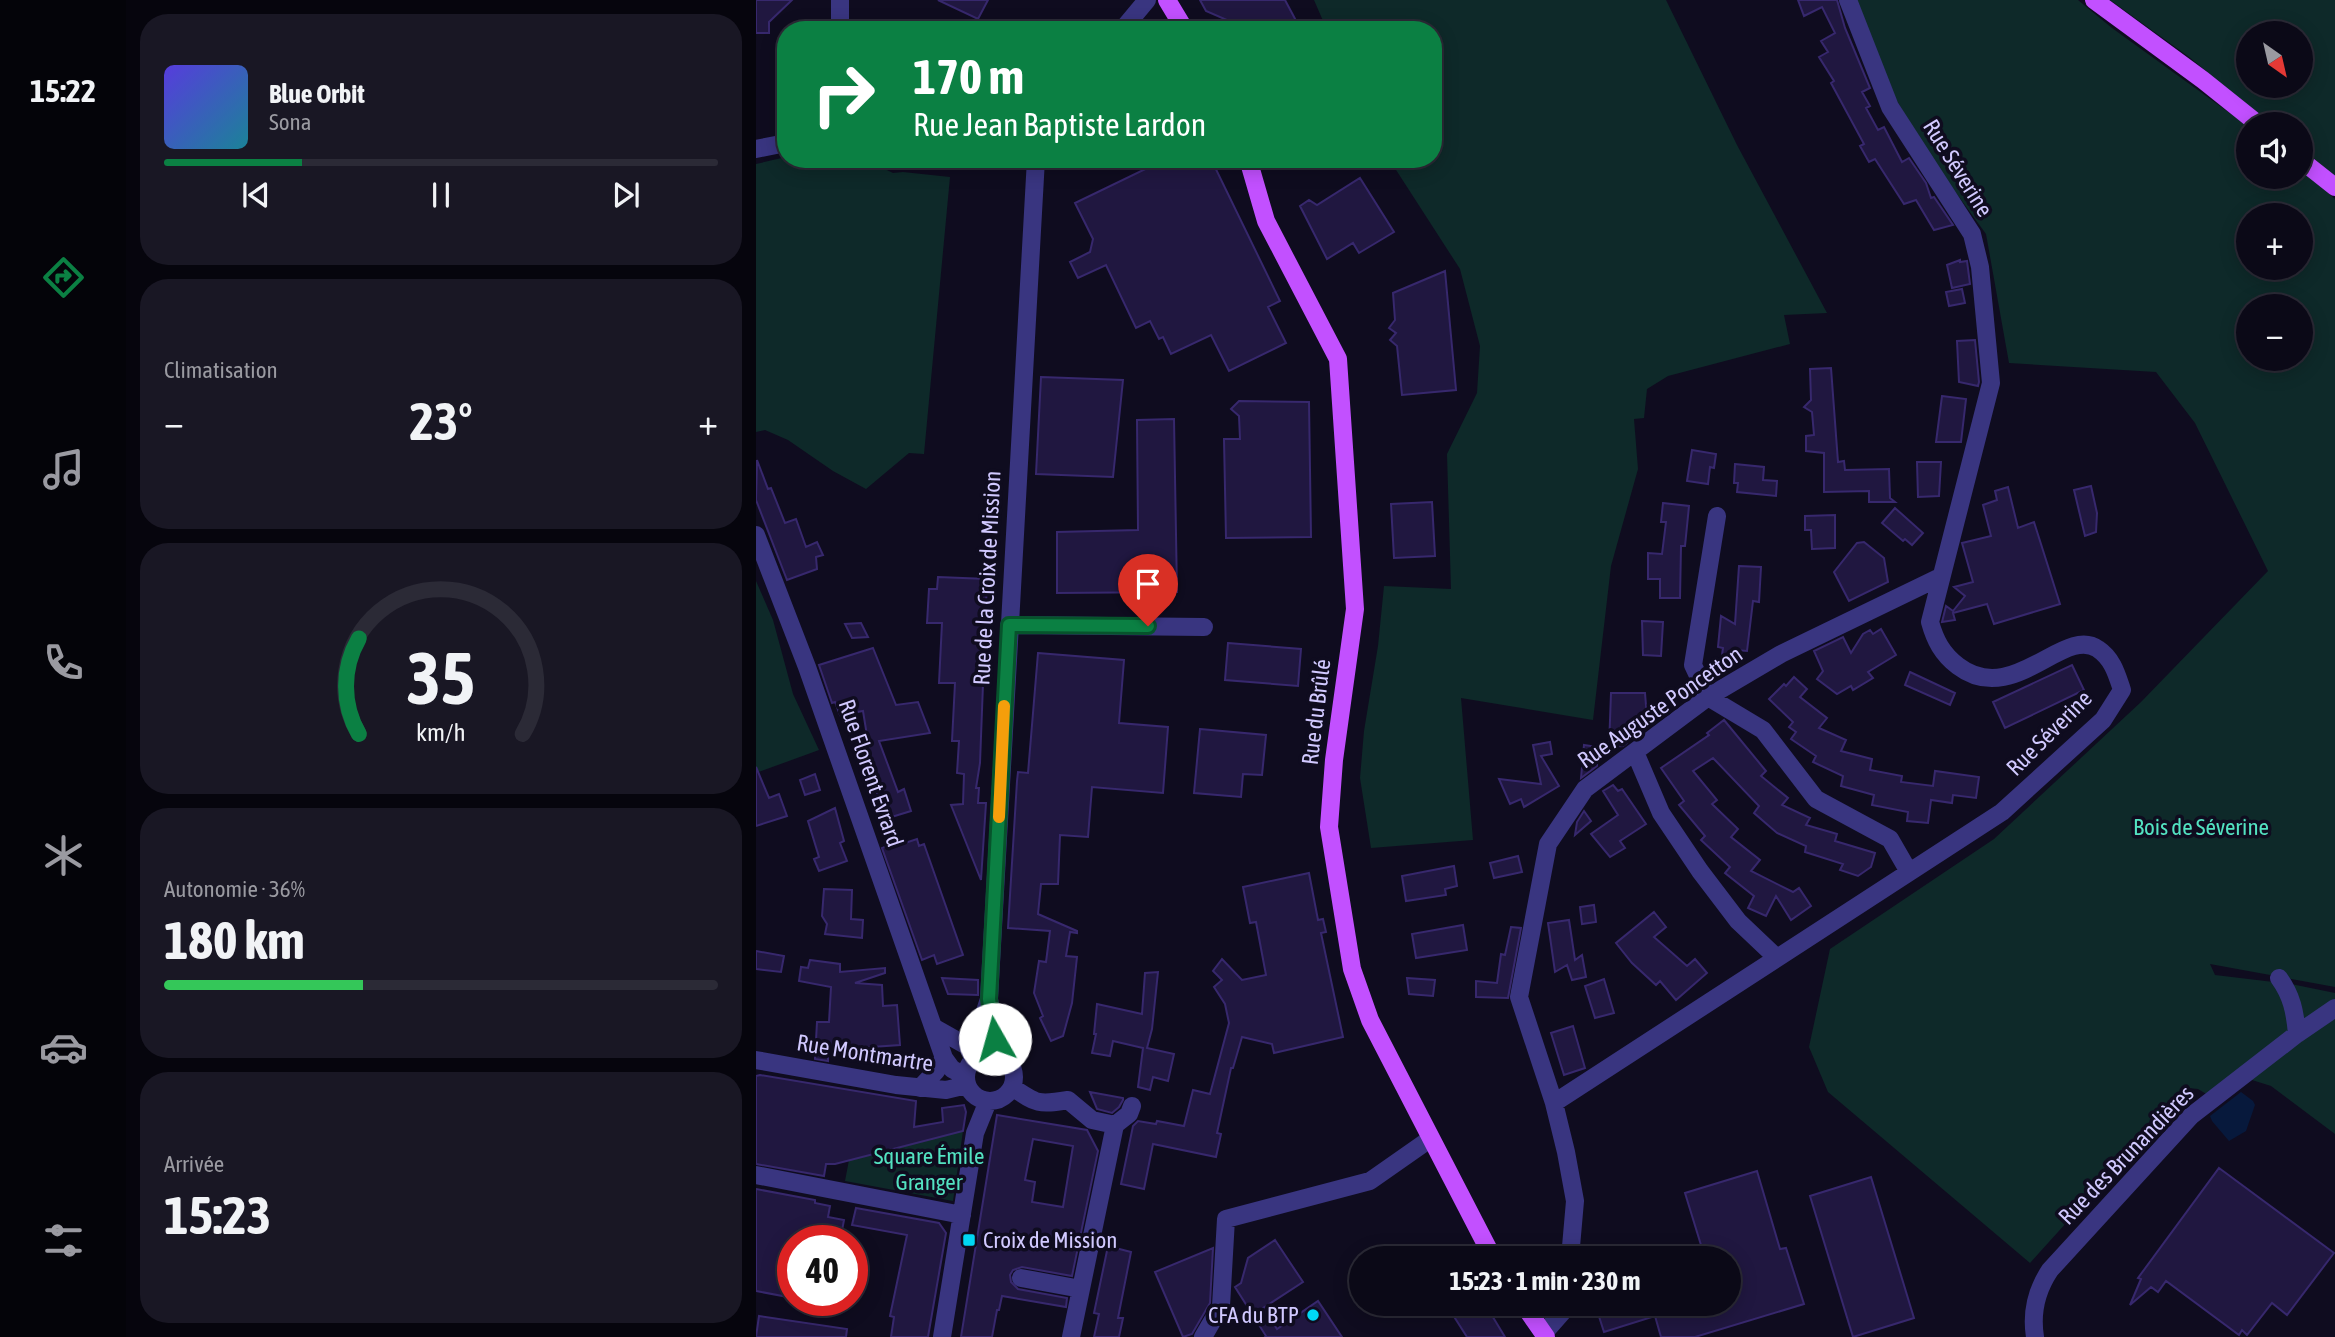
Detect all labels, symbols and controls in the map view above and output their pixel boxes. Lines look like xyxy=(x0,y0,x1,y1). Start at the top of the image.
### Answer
north arrow xyxy=(2236,21,2314,98)
map controls xyxy=(2236,21,2313,371)
text: 170 m xyxy=(913,48,1024,104)
icon: right xyxy=(798,49,889,140)
text: 15:22 xyxy=(30,72,96,109)
text: Blue Orbit xyxy=(269,79,365,109)
text: Rue Jean Baptiste Lardon xyxy=(913,106,1206,143)
text: Sona xyxy=(269,109,311,135)
button: sound xyxy=(2236,112,2313,189)
street label: Rue Séverine xyxy=(1918,115,1998,221)
icon: previous xyxy=(237,176,275,214)
icon: pause xyxy=(422,176,460,214)
icon: next xyxy=(607,176,645,214)
button: + xyxy=(2236,203,2313,280)
icon: directions xyxy=(39,253,88,302)
button: − xyxy=(2236,294,2313,371)
text: Climatisation xyxy=(164,357,278,383)
text: 23° xyxy=(409,391,473,451)
text: − xyxy=(164,400,184,443)
text: + xyxy=(698,400,718,443)
icon: music xyxy=(39,445,88,494)
street label: Rue de la Croix de Mission xyxy=(968,470,1006,686)
pin xyxy=(1118,554,1178,626)
icon: arrive xyxy=(1129,565,1167,603)
text: 35 xyxy=(407,637,475,720)
icon: phone xyxy=(39,638,88,687)
street label: Rue Auguste Poncetton xyxy=(1573,641,1747,773)
street label: Rue du Brûlé xyxy=(1297,658,1335,766)
street label: Rue Séverine xyxy=(2001,685,2097,781)
street label: Rue Florent Evrard xyxy=(834,696,908,850)
text: km/h xyxy=(416,718,466,746)
park label: Bois de Séverine xyxy=(2133,814,2269,840)
icon: climate xyxy=(39,831,88,880)
text: Autonomie · 36% xyxy=(164,876,305,902)
text: 180 km xyxy=(164,910,305,970)
position arrow xyxy=(958,1002,1032,1076)
icon: car xyxy=(39,1023,88,1072)
street label: Rue Montmartre xyxy=(795,1029,935,1077)
street label: Rue des Brunandières xyxy=(2053,1080,2199,1230)
park label: Square Émile Granger xyxy=(874,1143,984,1195)
text: Arrivée xyxy=(164,1151,224,1177)
text: 15:23 xyxy=(164,1185,271,1245)
icon: filters xyxy=(39,1216,88,1265)
speed limit sign: 40 xyxy=(777,1225,868,1316)
place label: Croix de Mission xyxy=(983,1227,1117,1253)
marker: Croix de Mission xyxy=(961,1232,977,1248)
text: 15:23 · 1 min · 230 m xyxy=(1450,1266,1640,1296)
place label: CFA du BTP xyxy=(1208,1302,1299,1328)
marker: CFA du BTP xyxy=(1305,1307,1321,1323)

